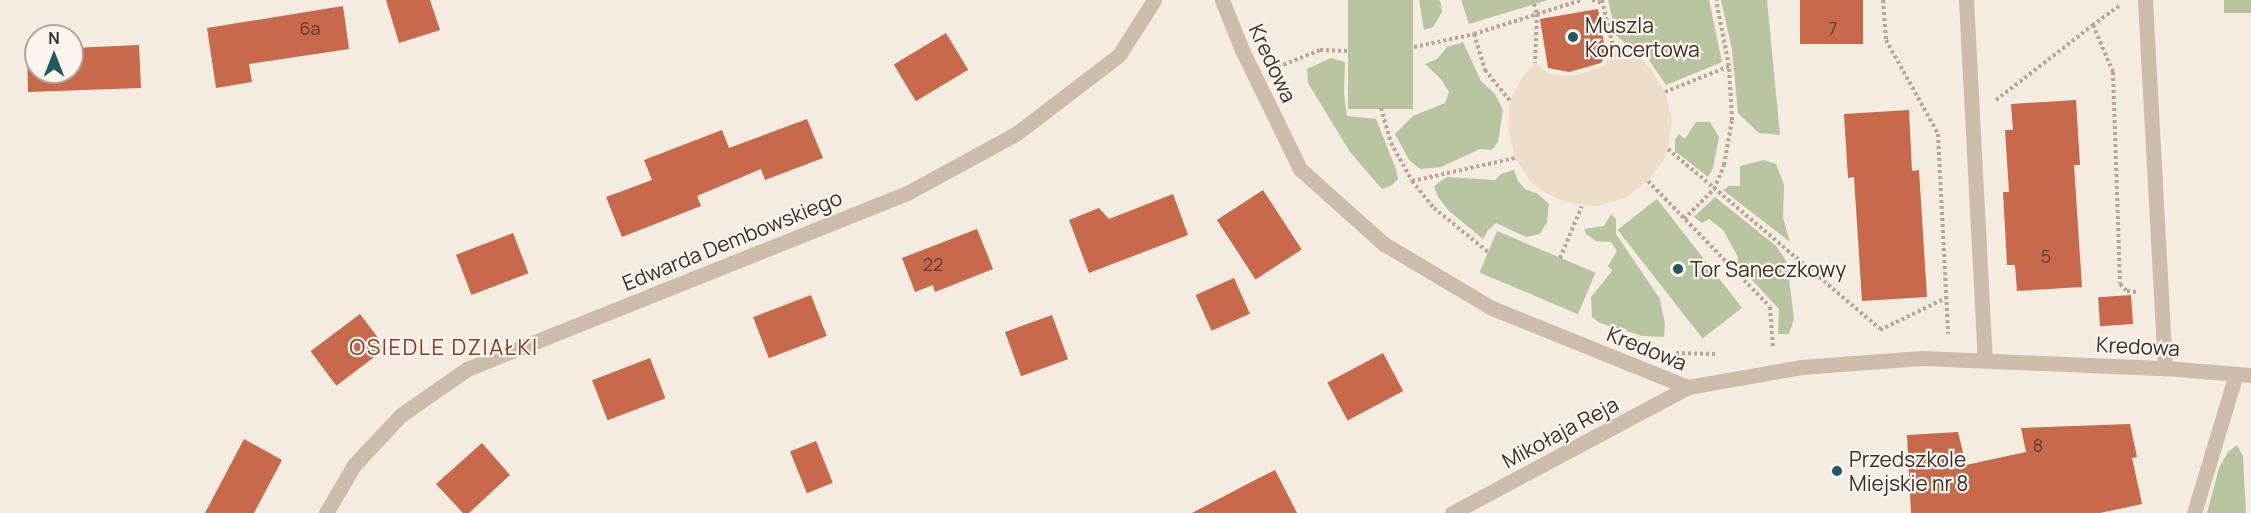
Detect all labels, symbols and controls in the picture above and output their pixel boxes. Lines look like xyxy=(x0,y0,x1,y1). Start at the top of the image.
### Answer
place label: Muszla Koncertowa xyxy=(1585,12,1700,62)
house number: 6a xyxy=(299,17,321,39)
house number: 7 xyxy=(1828,17,1838,39)
street label: Kredowa xyxy=(1244,20,1302,106)
north arrow xyxy=(24,24,84,84)
text: N xyxy=(48,27,60,49)
marker: Muszla Koncertowa xyxy=(1566,30,1580,44)
street label: Edwarda Dembowskiego xyxy=(618,184,846,296)
house number: 5 xyxy=(2041,245,2051,267)
house number: 22 xyxy=(923,253,943,275)
place label: Tor Saneczkowy xyxy=(1690,256,1846,282)
marker: Tor Saneczkowy xyxy=(1671,262,1685,276)
street label: Kredowa xyxy=(1603,321,1691,375)
street label: Kredowa xyxy=(2096,331,2180,361)
district label: OSIEDLE DZIAŁKI xyxy=(349,335,539,361)
street label: Mikołaja Reja xyxy=(1498,391,1622,473)
house number: 8 xyxy=(2033,434,2043,456)
place label: Przedszkole Miejskie nr 8 xyxy=(1849,446,1968,496)
marker: Przedszkole Miejskie nr 8 xyxy=(1830,464,1844,478)

